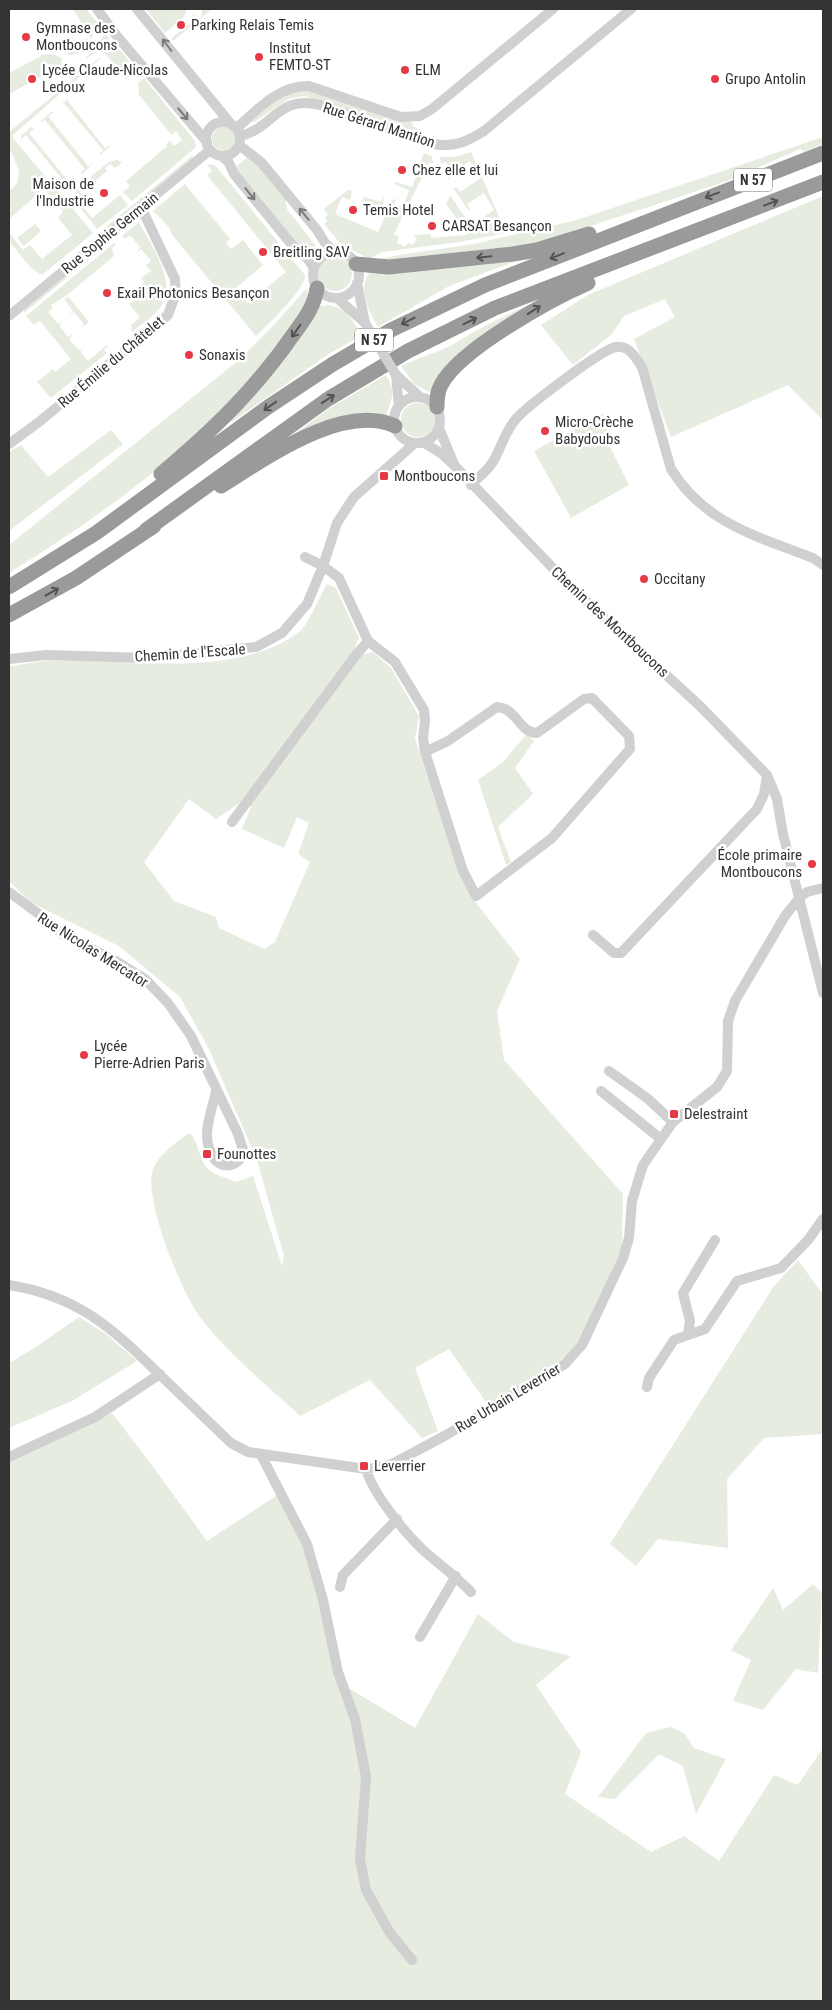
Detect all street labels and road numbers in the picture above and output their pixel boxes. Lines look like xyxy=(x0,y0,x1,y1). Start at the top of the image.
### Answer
street label: Rue Gérard Mantion xyxy=(321,98,437,152)
road number: N 57 xyxy=(734,168,772,192)
street label: Rue Sophie Germain xyxy=(58,188,162,278)
street label: Rue Émilie du Châtelet xyxy=(54,312,168,412)
road number: N 57 xyxy=(355,328,393,352)
street label: Chemin des Montboucons xyxy=(547,563,673,681)
street label: Chemin de l'Escale xyxy=(134,640,246,666)
street label: Rue Nicolas Mercator xyxy=(34,909,152,992)
street label: Rue Urbain Leverrier xyxy=(452,1359,564,1436)

